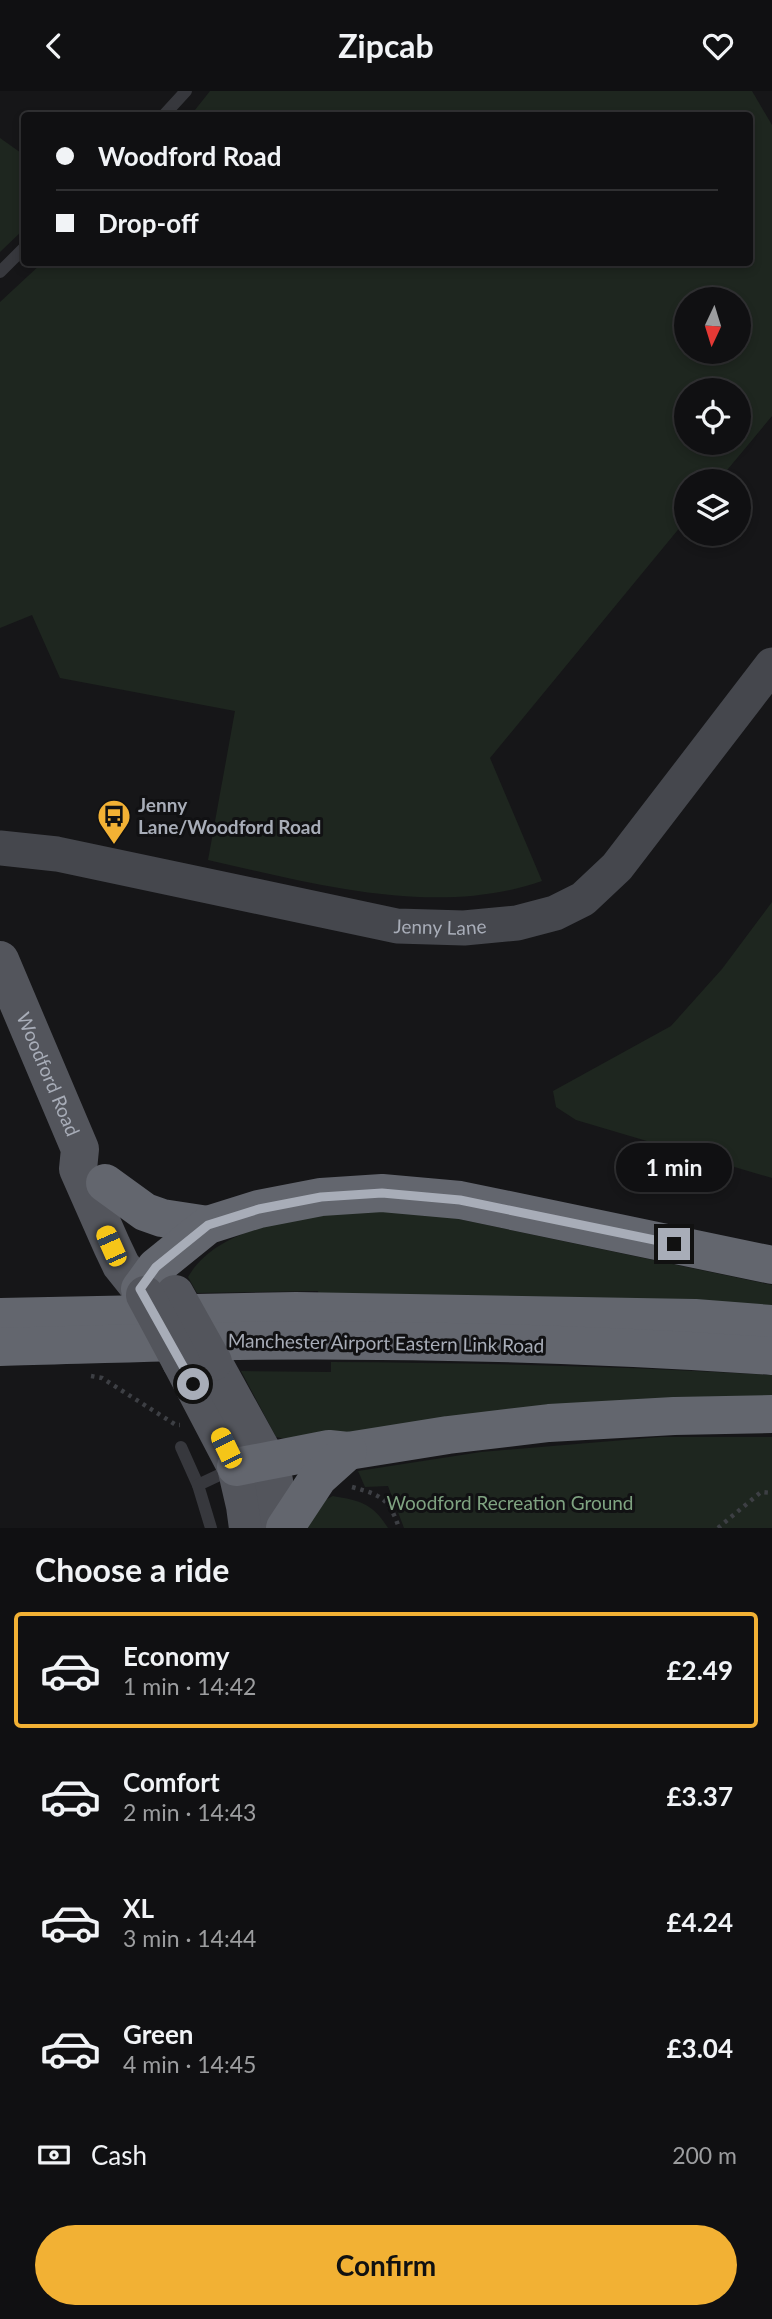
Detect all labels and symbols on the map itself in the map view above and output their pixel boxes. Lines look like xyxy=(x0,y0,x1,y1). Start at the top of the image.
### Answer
north arrow xyxy=(674,287,751,364)
place label: Jenny Lane/Woodford Road xyxy=(138,793,321,838)
bus stop icon: Jenny Lane/Woodford Road xyxy=(95,797,133,846)
street label: Jenny Lane xyxy=(393,914,487,939)
street label: Woodford Road xyxy=(12,1009,85,1139)
callout: 1 min xyxy=(616,1143,732,1191)
car xyxy=(93,1223,130,1269)
route end xyxy=(658,1228,690,1260)
street label: Manchester Airport Eastern Link Road xyxy=(228,1328,544,1357)
route start xyxy=(177,1368,209,1400)
car xyxy=(208,1425,245,1471)
park label: Woodford Recreation Ground xyxy=(386,1491,634,1514)

